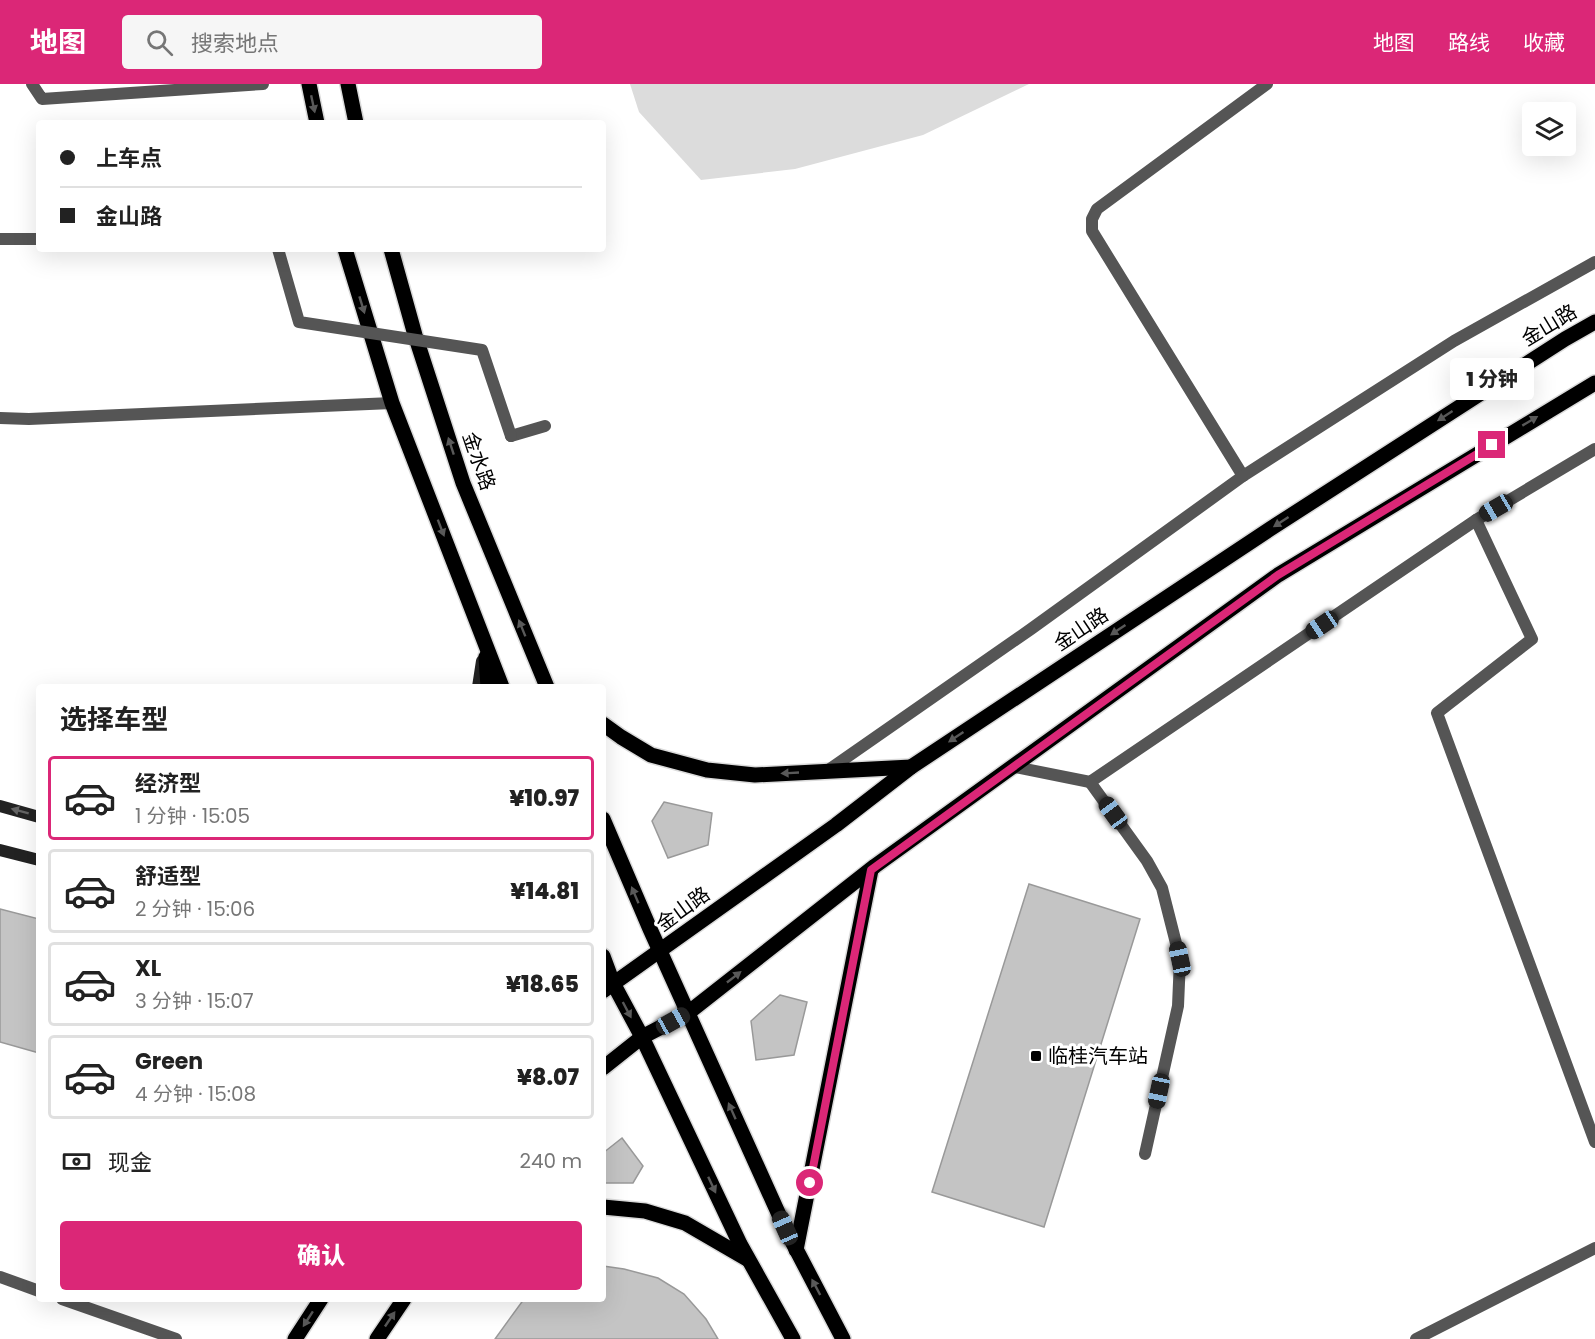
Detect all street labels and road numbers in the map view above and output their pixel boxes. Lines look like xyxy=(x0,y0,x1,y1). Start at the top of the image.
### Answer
street label: 金山路 xyxy=(1516,298,1582,352)
street label: 金水路 xyxy=(456,428,502,494)
street label: 金山路 xyxy=(1048,601,1114,657)
street label: 金山路 xyxy=(651,880,715,938)

